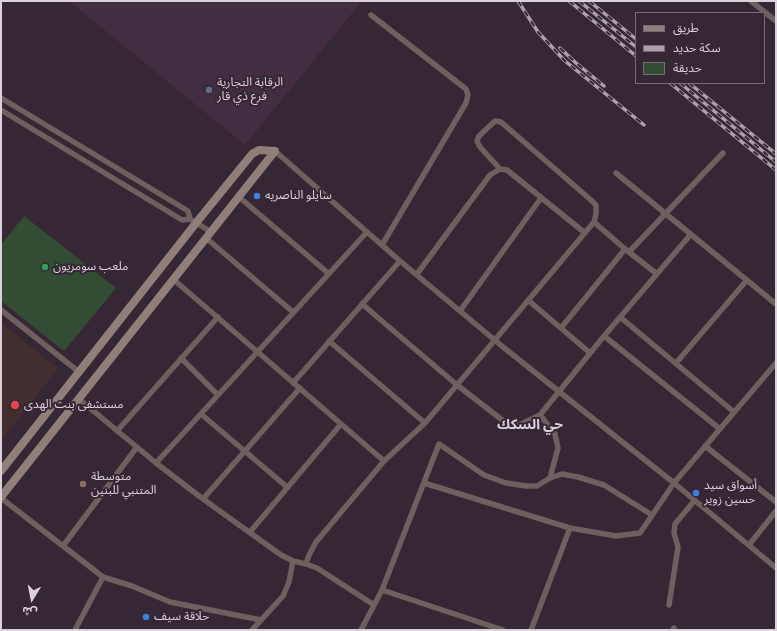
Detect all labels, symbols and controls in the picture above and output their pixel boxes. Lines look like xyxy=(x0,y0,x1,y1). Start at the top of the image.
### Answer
legend xyxy=(635,12,765,84)
text: طريق xyxy=(673,21,699,35)
text: سكة حديد xyxy=(673,41,721,55)
text: حديقة xyxy=(673,61,702,75)
place label: الرقابة التجارية فرع ذي قار xyxy=(217,76,283,104)
marker: الرقابة التجارية فرع ذي قار xyxy=(204,85,214,95)
place label: سايلو الناصريه xyxy=(265,189,332,203)
marker: سايلو الناصريه xyxy=(252,191,262,201)
place label: ملعب سومريون xyxy=(53,260,128,274)
marker: ملعب سومريون xyxy=(40,262,50,272)
place label: مستشفى بنت الهدى xyxy=(24,398,124,412)
marker: مستشفى بنت الهدى xyxy=(9,399,21,411)
district label: حي السكك xyxy=(497,417,563,433)
place label: متوسطة المتنبي للبنين xyxy=(91,470,156,498)
marker: متوسطة المتنبي للبنين xyxy=(78,479,88,489)
place label: أسواق سيد حسين زوير xyxy=(704,479,757,507)
marker: أسواق سيد حسين زوير xyxy=(691,488,701,498)
north arrow xyxy=(12,579,52,619)
text: ش xyxy=(21,604,38,619)
place label: حلاقة سيف xyxy=(154,610,209,624)
marker: حلاقة سيف xyxy=(141,612,151,622)

